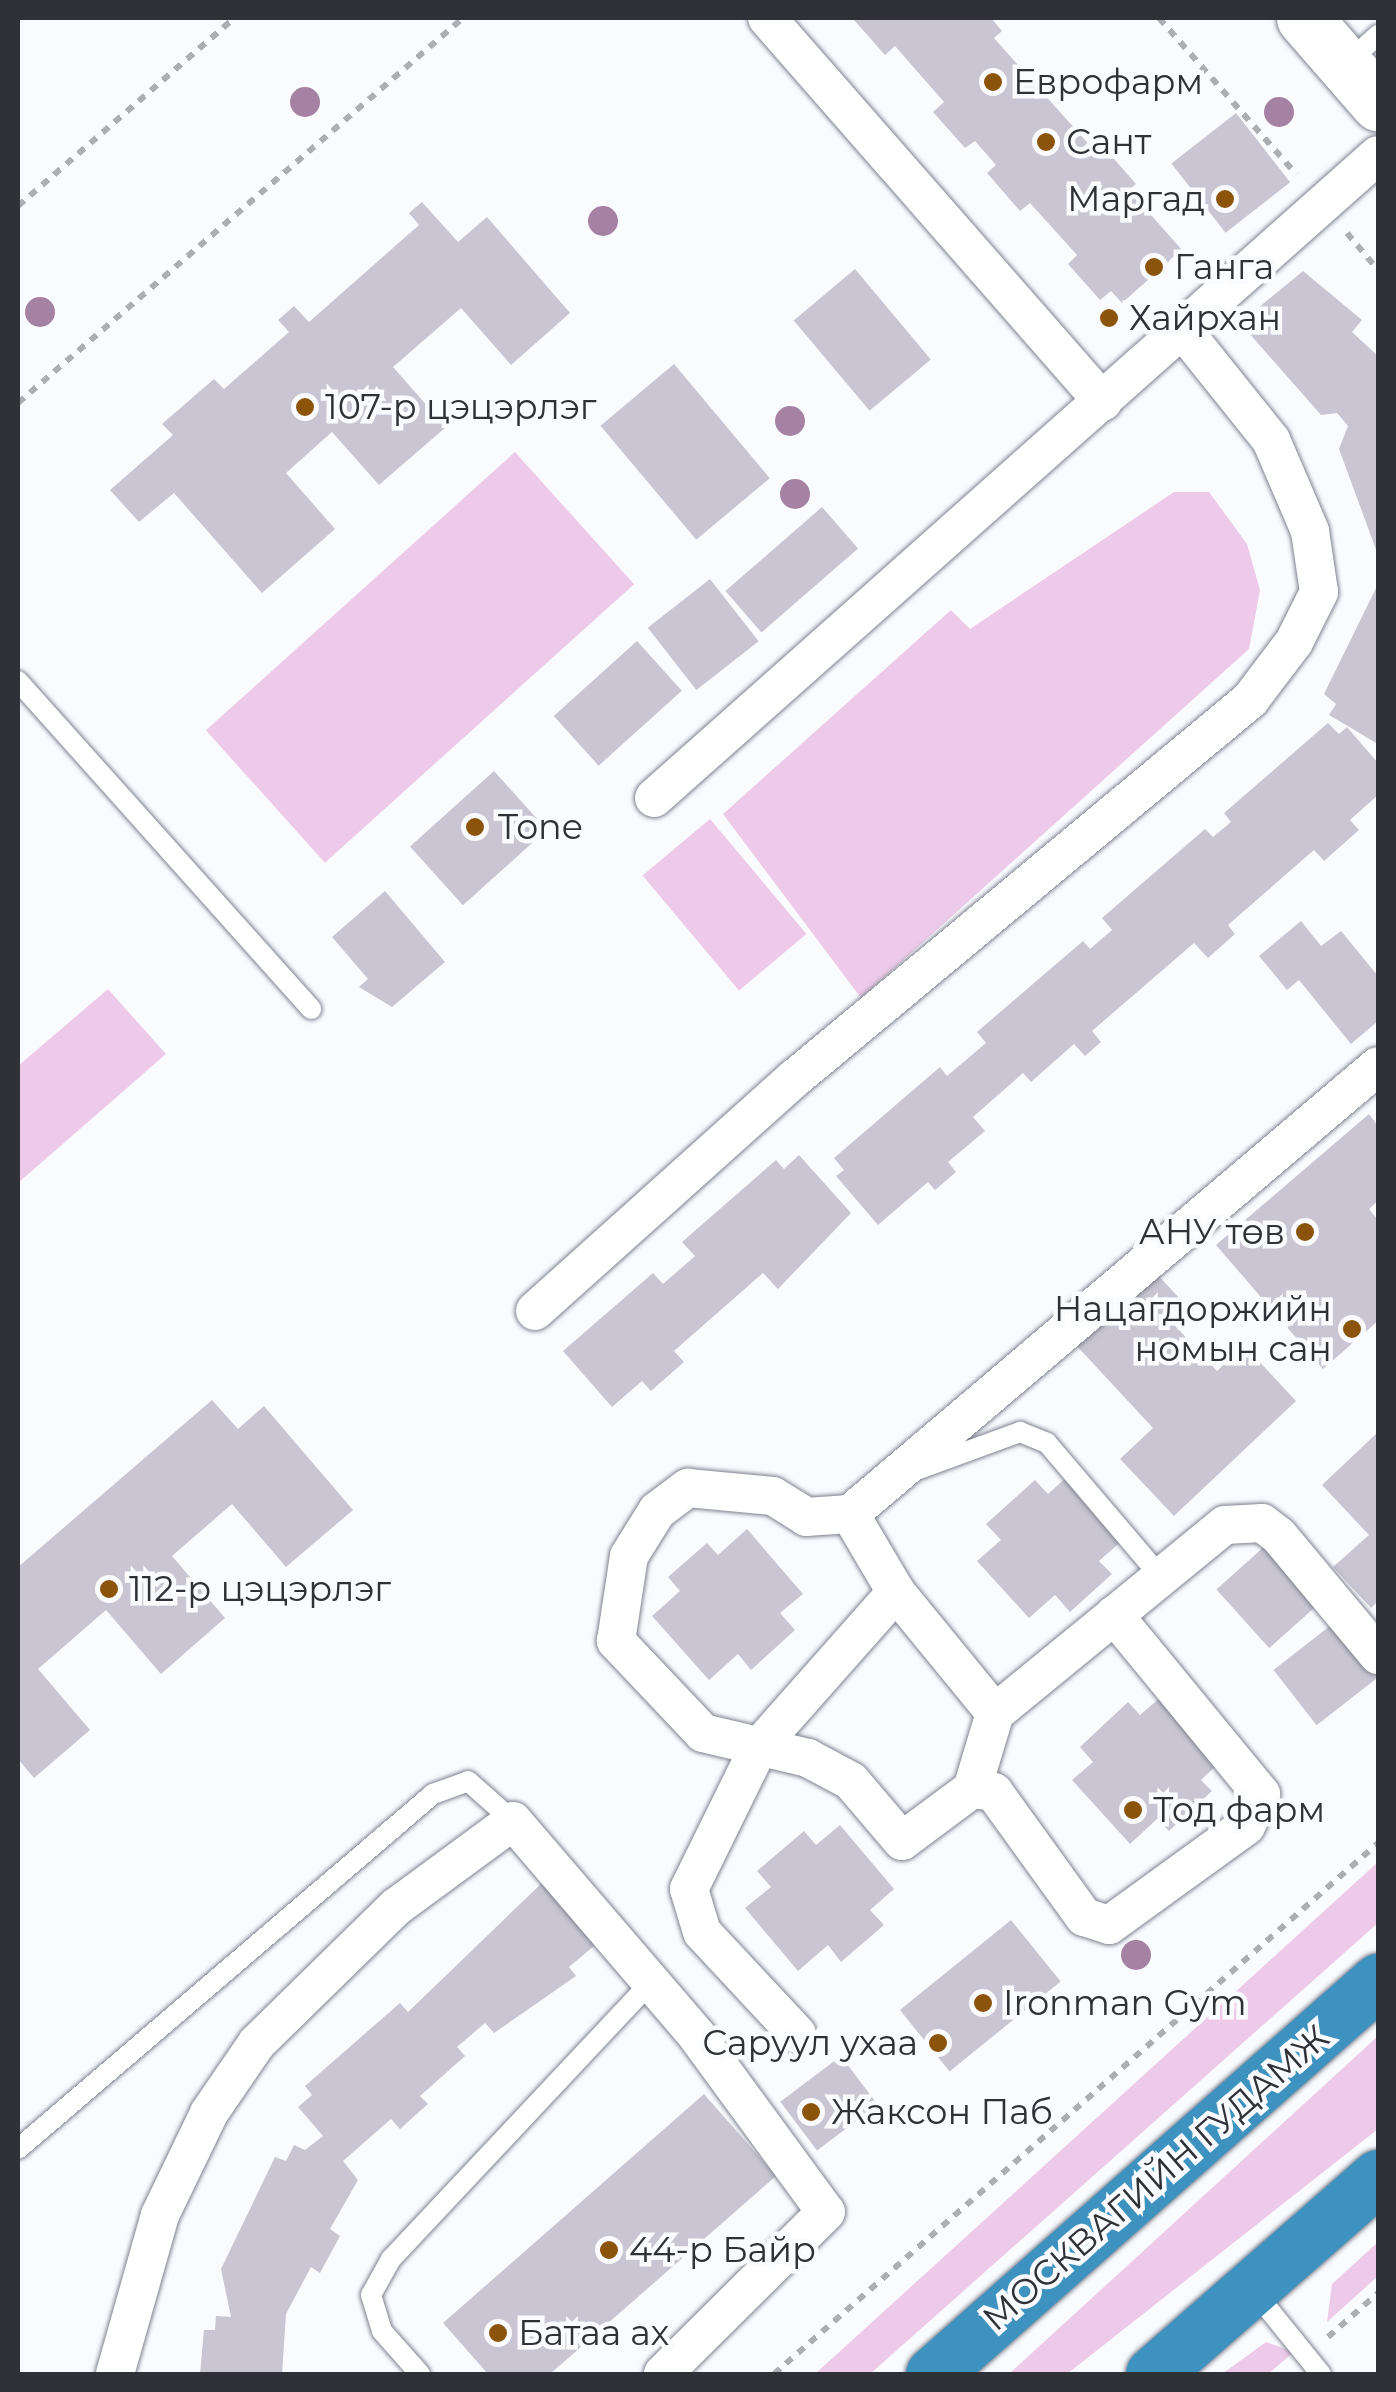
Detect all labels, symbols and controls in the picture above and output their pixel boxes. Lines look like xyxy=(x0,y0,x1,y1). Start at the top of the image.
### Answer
place label: Еврофарм xyxy=(1013,61,1203,103)
marker: Еврофарм xyxy=(982,71,1004,93)
place label: Сант xyxy=(1066,121,1151,163)
marker: Сант xyxy=(1035,131,1057,153)
place label: Маргад xyxy=(1067,178,1205,220)
marker: Маргад xyxy=(1214,188,1236,210)
place label: Ганга xyxy=(1174,246,1274,288)
marker: Ганга xyxy=(1143,256,1165,278)
place label: Хайрхан xyxy=(1129,297,1281,339)
marker: Хайрхан xyxy=(1098,307,1120,329)
place label: 107-р цэцэрлэг xyxy=(325,386,596,428)
marker: 107-р цэцэрлэг xyxy=(294,396,316,418)
place label: Tone xyxy=(498,806,583,848)
marker: Tone xyxy=(462,814,488,840)
place label: АНУ төв xyxy=(1139,1211,1285,1253)
marker: АНУ төв xyxy=(1294,1221,1316,1243)
place label: Нацагдоржийн номын сан xyxy=(1054,1288,1332,1370)
marker: Нацагдоржийн номын сан xyxy=(1341,1318,1363,1340)
place label: 112-р цэцэрлэг xyxy=(129,1568,391,1610)
marker: 112-р цэцэрлэг xyxy=(98,1578,120,1600)
place label: Тод фарм xyxy=(1153,1789,1325,1831)
marker: Тод фарм xyxy=(1122,1799,1144,1821)
place label: Ironman Gym xyxy=(1003,1982,1247,2024)
marker: Ironman Gym xyxy=(972,1992,994,2014)
street label: МОСКВАГИЙН ГУДАМЖ xyxy=(975,2016,1337,2340)
place label: Саруул ухаа xyxy=(702,2022,918,2064)
marker: Саруул ухаа xyxy=(927,2032,949,2054)
place label: Жаксон Паб xyxy=(831,2091,1053,2133)
marker: Жаксон Паб xyxy=(800,2101,822,2123)
place label: 44-р Байр xyxy=(629,2229,816,2271)
marker: 44-р Байр xyxy=(598,2239,620,2261)
place label: Батаа ах xyxy=(518,2312,669,2354)
marker: Батаа ах xyxy=(487,2322,509,2344)

